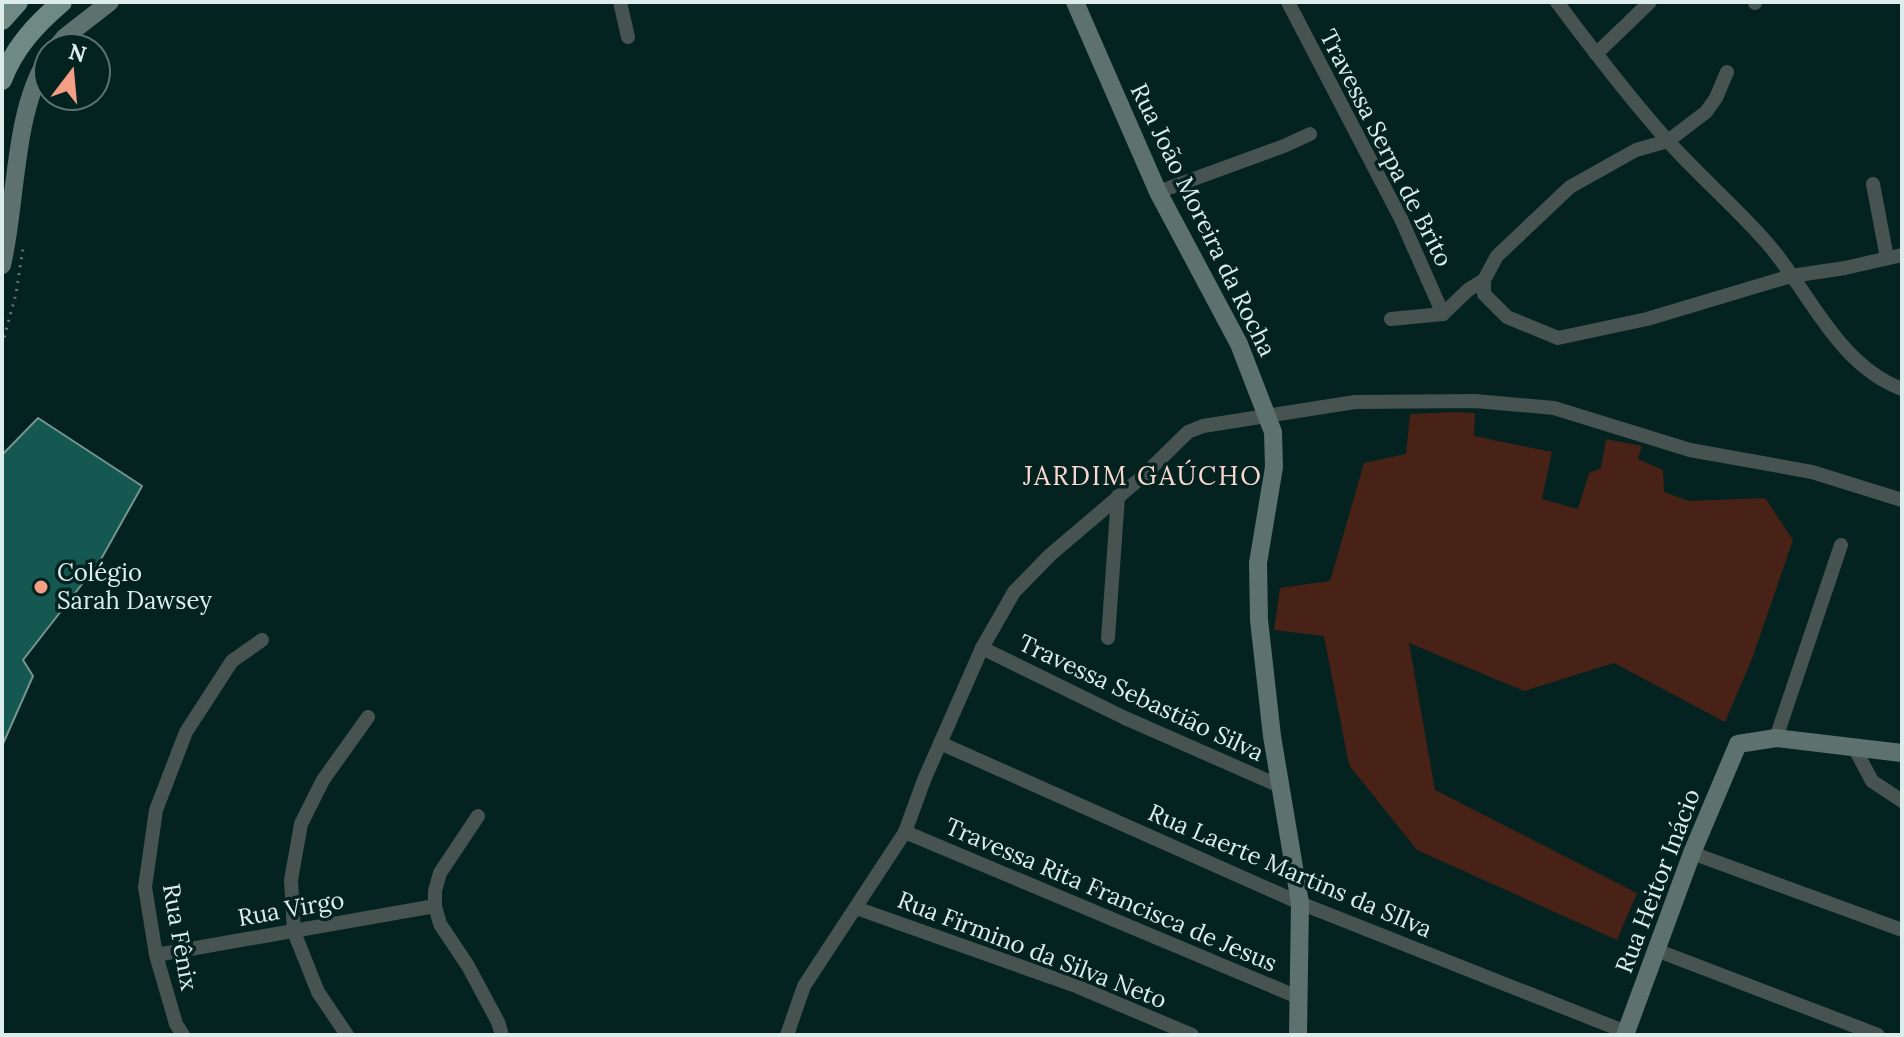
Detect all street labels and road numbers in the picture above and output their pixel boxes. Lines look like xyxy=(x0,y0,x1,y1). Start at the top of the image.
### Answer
street label: Travessa Serpa de Brito xyxy=(1313,24,1460,272)
street label: Rua João Moreira da Rocha xyxy=(1124,78,1283,361)
street label: Travessa Sebastião Silva xyxy=(1014,627,1269,768)
street label: Rua Heitor Inácio xyxy=(1608,784,1707,977)
street label: Rua Laerte Martins da SIlva xyxy=(1144,797,1437,944)
street label: Travessa Rita Francisca de Jesus xyxy=(941,810,1282,979)
street label: Rua Fênix xyxy=(156,881,205,993)
street label: Rua Virgo xyxy=(235,884,347,933)
street label: Rua Firmino da Silva Neto xyxy=(893,884,1171,1015)

